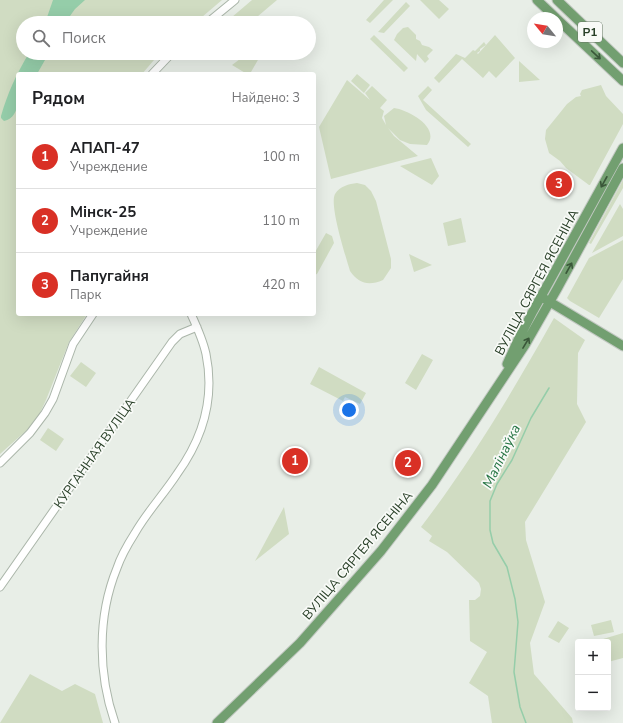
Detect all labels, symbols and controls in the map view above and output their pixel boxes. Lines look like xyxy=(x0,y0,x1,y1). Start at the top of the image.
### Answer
north arrow xyxy=(527,12,563,48)
search box xyxy=(16,16,316,60)
road number: Р1 xyxy=(578,22,602,42)
icon: search xyxy=(30,27,52,49)
text: Поиск xyxy=(62,28,106,48)
one-way arrow xyxy=(590,51,601,60)
text: Рядом xyxy=(32,87,85,110)
text: Найдено: 3 xyxy=(232,89,300,107)
text: АПАП-47 xyxy=(70,138,140,158)
text: 1 xyxy=(41,148,49,166)
text: 100 m xyxy=(262,148,300,166)
text: Учреждение xyxy=(70,158,148,176)
pin: 3 xyxy=(546,169,572,199)
one-way arrow xyxy=(600,176,608,188)
text: Мінск-25 xyxy=(70,202,136,222)
street label: ВУЛІЦА СЯРГЕЯ ЯСЕНІНА xyxy=(491,206,583,359)
text: 2 xyxy=(41,212,49,230)
text: 110 m xyxy=(262,212,300,230)
text: Учреждение xyxy=(70,222,148,240)
one-way arrow xyxy=(565,262,573,274)
text: Папугайня xyxy=(70,266,149,286)
text: 3 xyxy=(41,276,49,294)
text: 420 m xyxy=(262,276,300,294)
text: Парк xyxy=(70,286,101,304)
one-way arrow xyxy=(522,337,530,349)
street label: КУРГАННАЯ ВУЛІЦА xyxy=(50,394,140,512)
your location xyxy=(339,400,359,420)
water label: Малінаўка xyxy=(478,421,525,491)
pin: 1 xyxy=(282,446,308,476)
pin: 2 xyxy=(395,448,421,478)
street label: ВУЛІЦА СЯРГЕЯ ЯСЕНІНА xyxy=(299,487,417,624)
map controls xyxy=(575,639,611,711)
button: + xyxy=(575,639,611,675)
button: − xyxy=(575,675,611,711)

